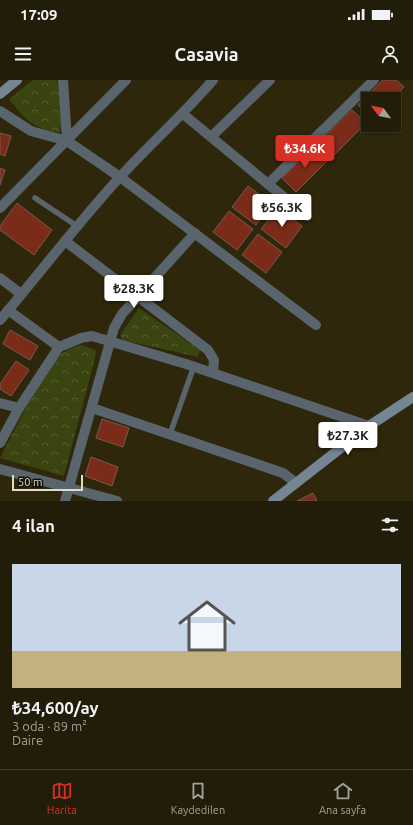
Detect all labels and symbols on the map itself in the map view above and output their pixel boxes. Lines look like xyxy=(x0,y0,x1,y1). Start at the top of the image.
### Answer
north arrow xyxy=(361,92,401,132)
pin: ₺34.6K xyxy=(272,135,338,169)
pin: ₺56.3K xyxy=(249,194,315,228)
pin: ₺28.3K xyxy=(101,275,167,309)
pin: ₺27.3K xyxy=(315,422,381,456)
scale bar xyxy=(12,473,83,492)

